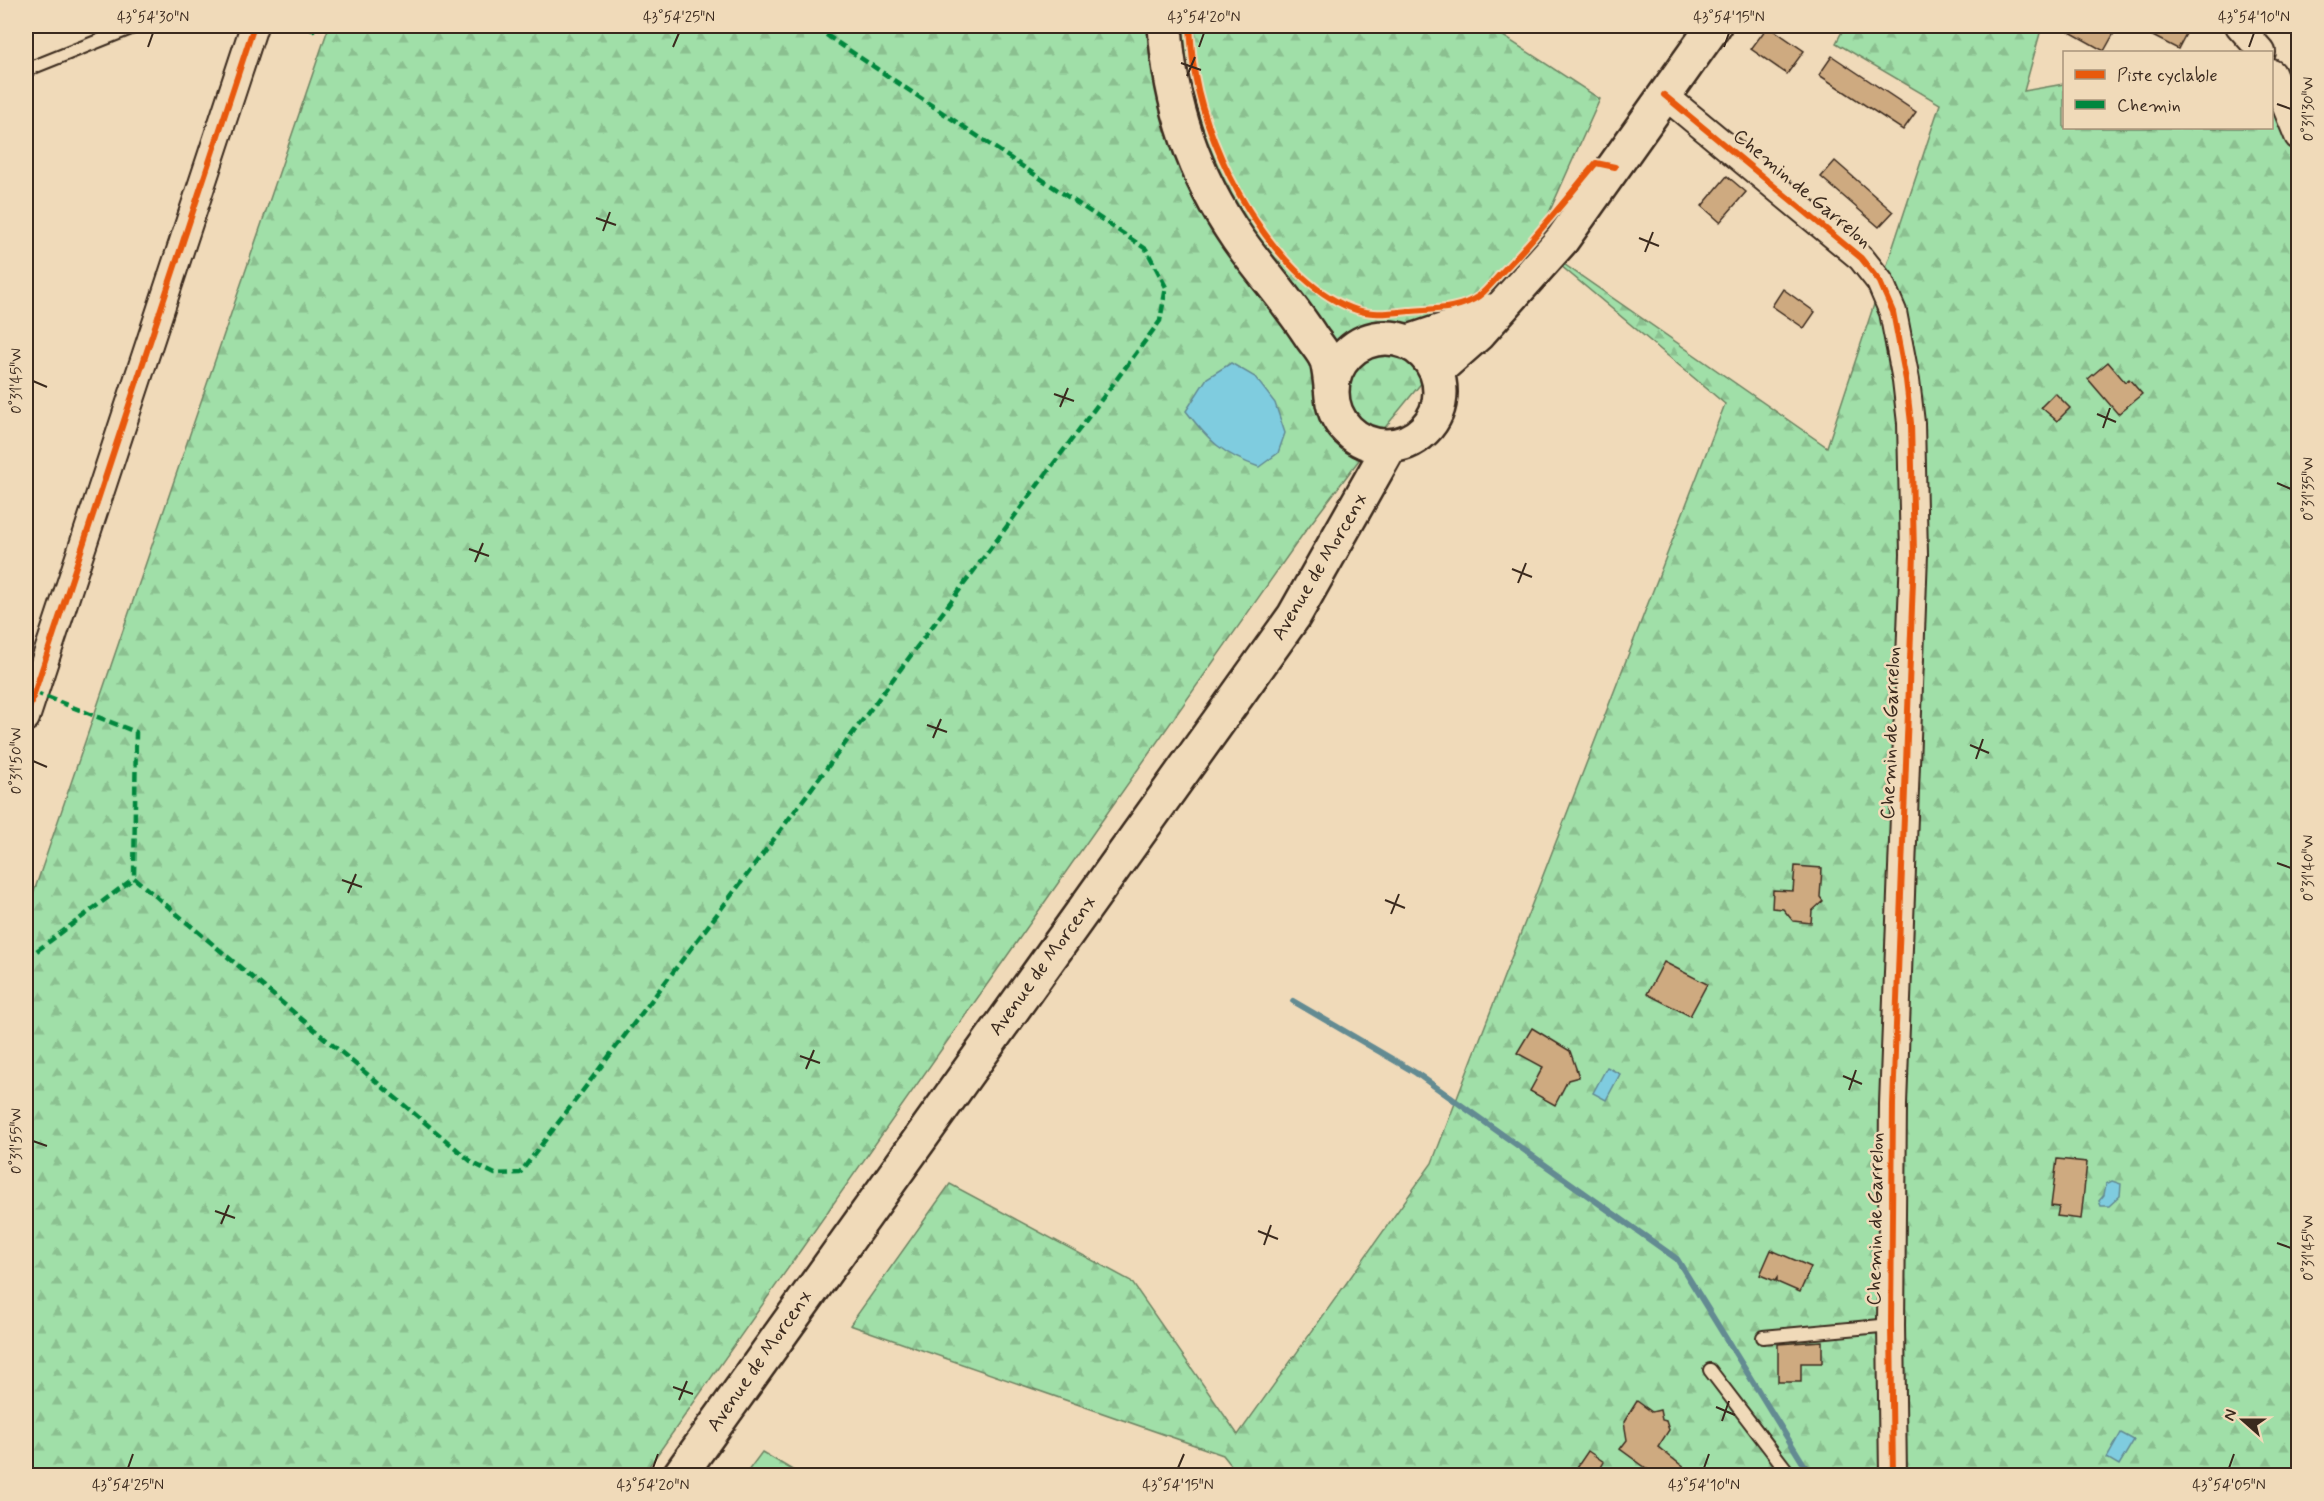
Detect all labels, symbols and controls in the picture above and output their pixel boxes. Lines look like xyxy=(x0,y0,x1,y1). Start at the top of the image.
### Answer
text: 43°54'30"N xyxy=(117,8,189,28)
text: 43°54'25"N xyxy=(643,8,715,28)
text: 43°54'20"N xyxy=(1168,8,1240,28)
text: 43°54'15"N xyxy=(1693,8,1765,28)
text: 43°54'10"N xyxy=(2218,8,2290,28)
legend xyxy=(2063,51,2273,129)
text: Piste cyclable xyxy=(2117,64,2218,88)
text: 0°31'30"W xyxy=(2299,77,2319,141)
text: Chemin xyxy=(2117,94,2181,118)
street label: Chemin de Garrelon xyxy=(1727,123,1877,255)
text: 0°31'45"W xyxy=(7,348,27,414)
text: 0°31'35"W xyxy=(2299,457,2319,521)
street label: Avenue de Morcenx xyxy=(1265,488,1375,646)
street label: Chemin de Garrelon xyxy=(1874,646,1908,820)
text: 0°31'50"W xyxy=(7,728,27,794)
text: 0°31'40"W xyxy=(2299,835,2319,901)
street label: Avenue de Morcenx xyxy=(983,890,1103,1042)
text: 0°31'55"W xyxy=(7,1108,27,1174)
street label: Chemin de Garrelon xyxy=(1861,1132,1891,1306)
text: 0°31'45"W xyxy=(2299,1215,2319,1281)
street label: Avenue de Morcenx xyxy=(701,1285,819,1437)
north arrow xyxy=(2213,1390,2273,1450)
text: N xyxy=(2219,1406,2242,1424)
text: 43°54'25"N xyxy=(92,1476,164,1496)
text: 43°54'20"N xyxy=(617,1476,689,1496)
text: 43°54'15"N xyxy=(1142,1476,1214,1496)
text: 43°54'10"N xyxy=(1668,1476,1740,1496)
text: 43°54'05"N xyxy=(2192,1476,2266,1496)

